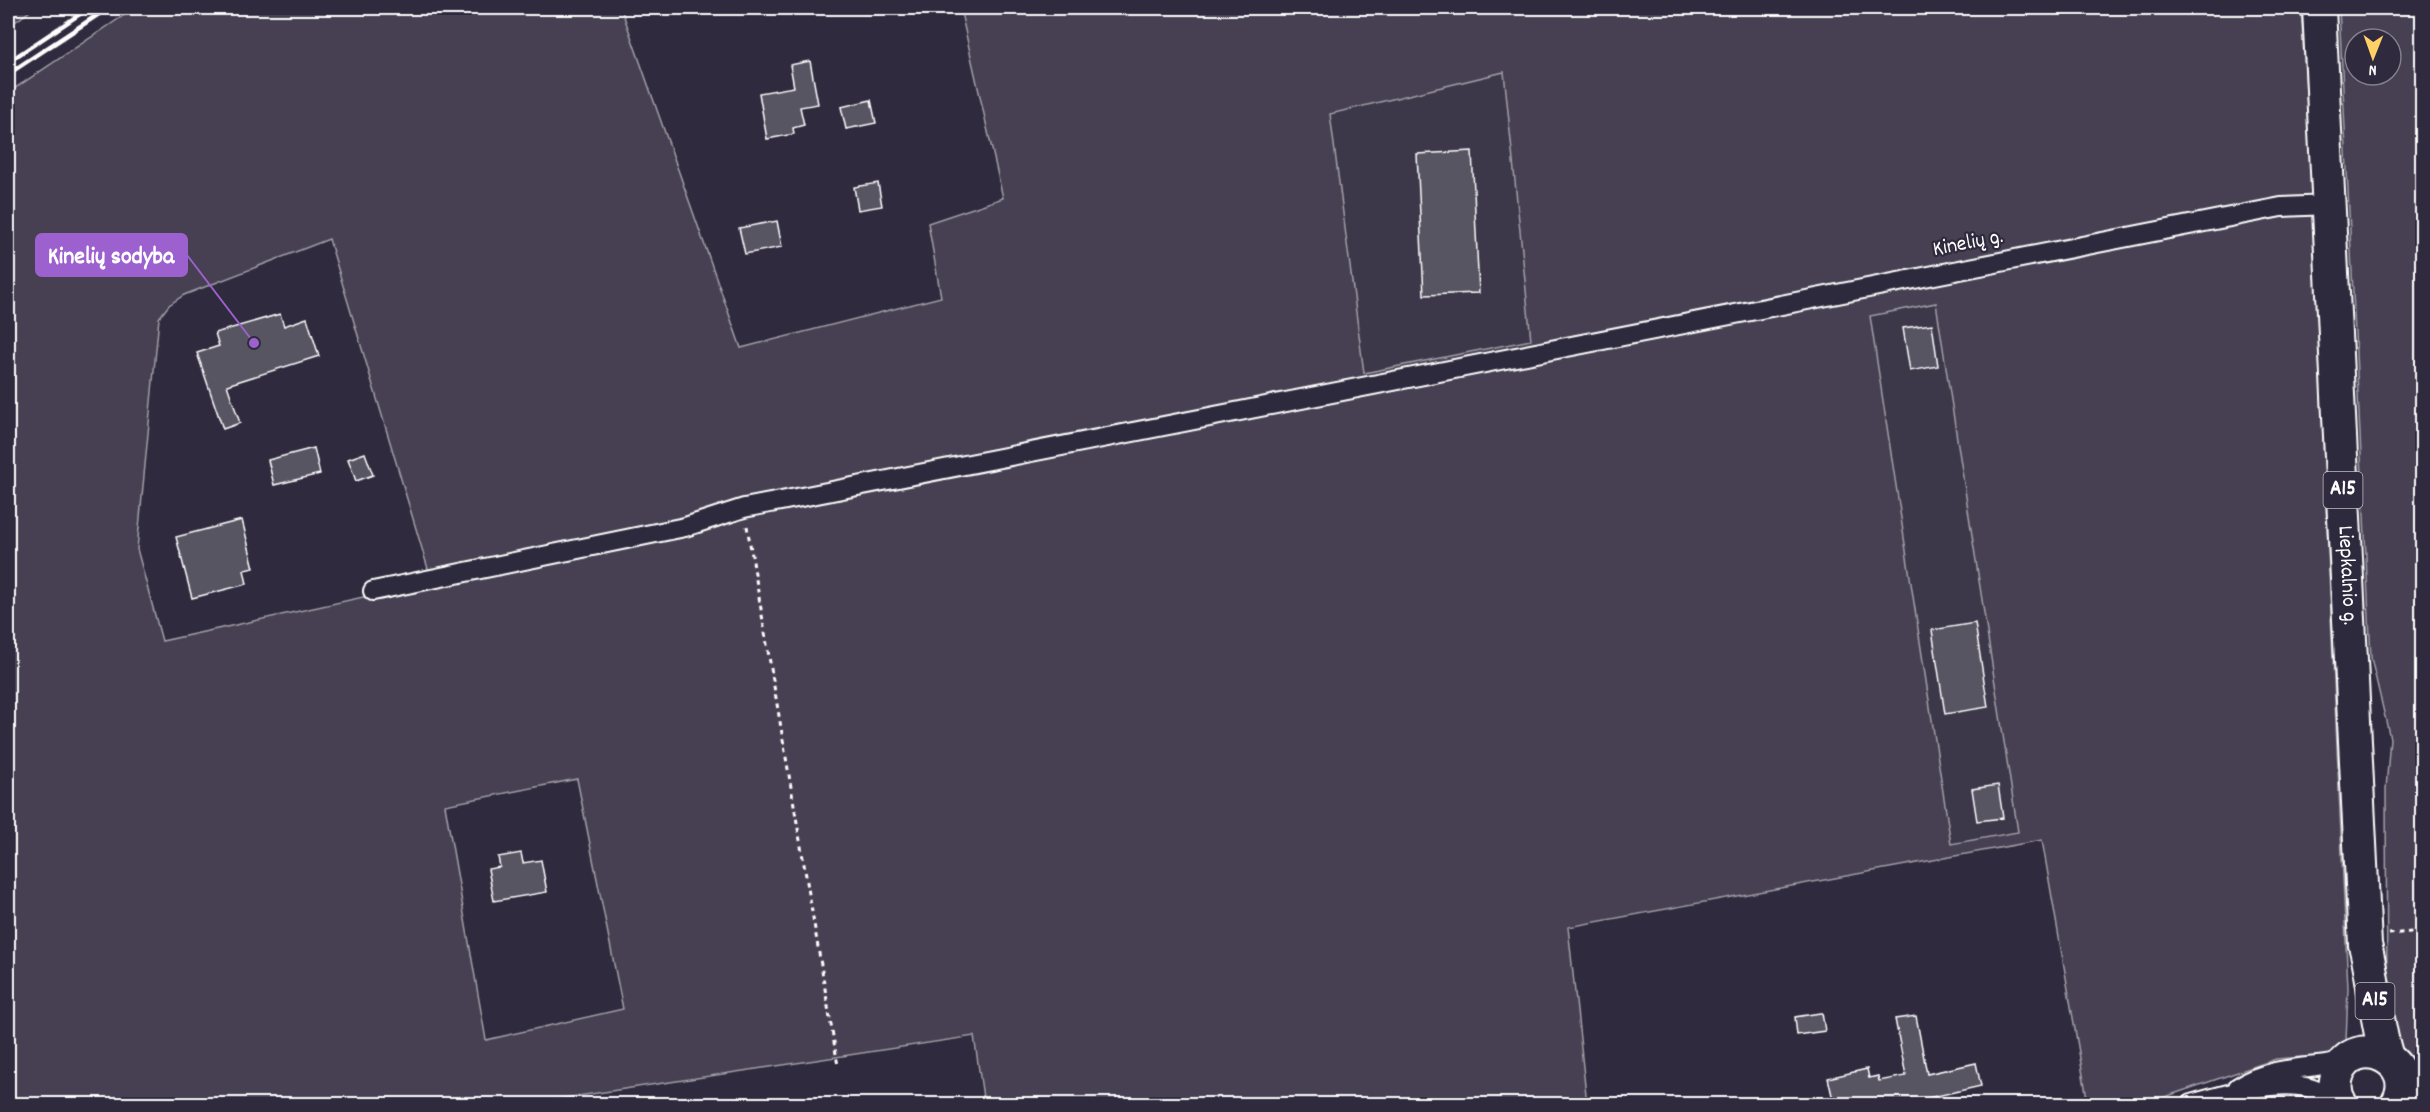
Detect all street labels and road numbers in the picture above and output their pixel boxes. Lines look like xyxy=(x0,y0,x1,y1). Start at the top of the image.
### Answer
street label: Kinelių g. xyxy=(1930,222,2006,266)
road number: A15 xyxy=(2324,472,2362,508)
street label: Liepkalnio g. xyxy=(2329,525,2365,626)
road number: A15 xyxy=(2356,983,2394,1019)

